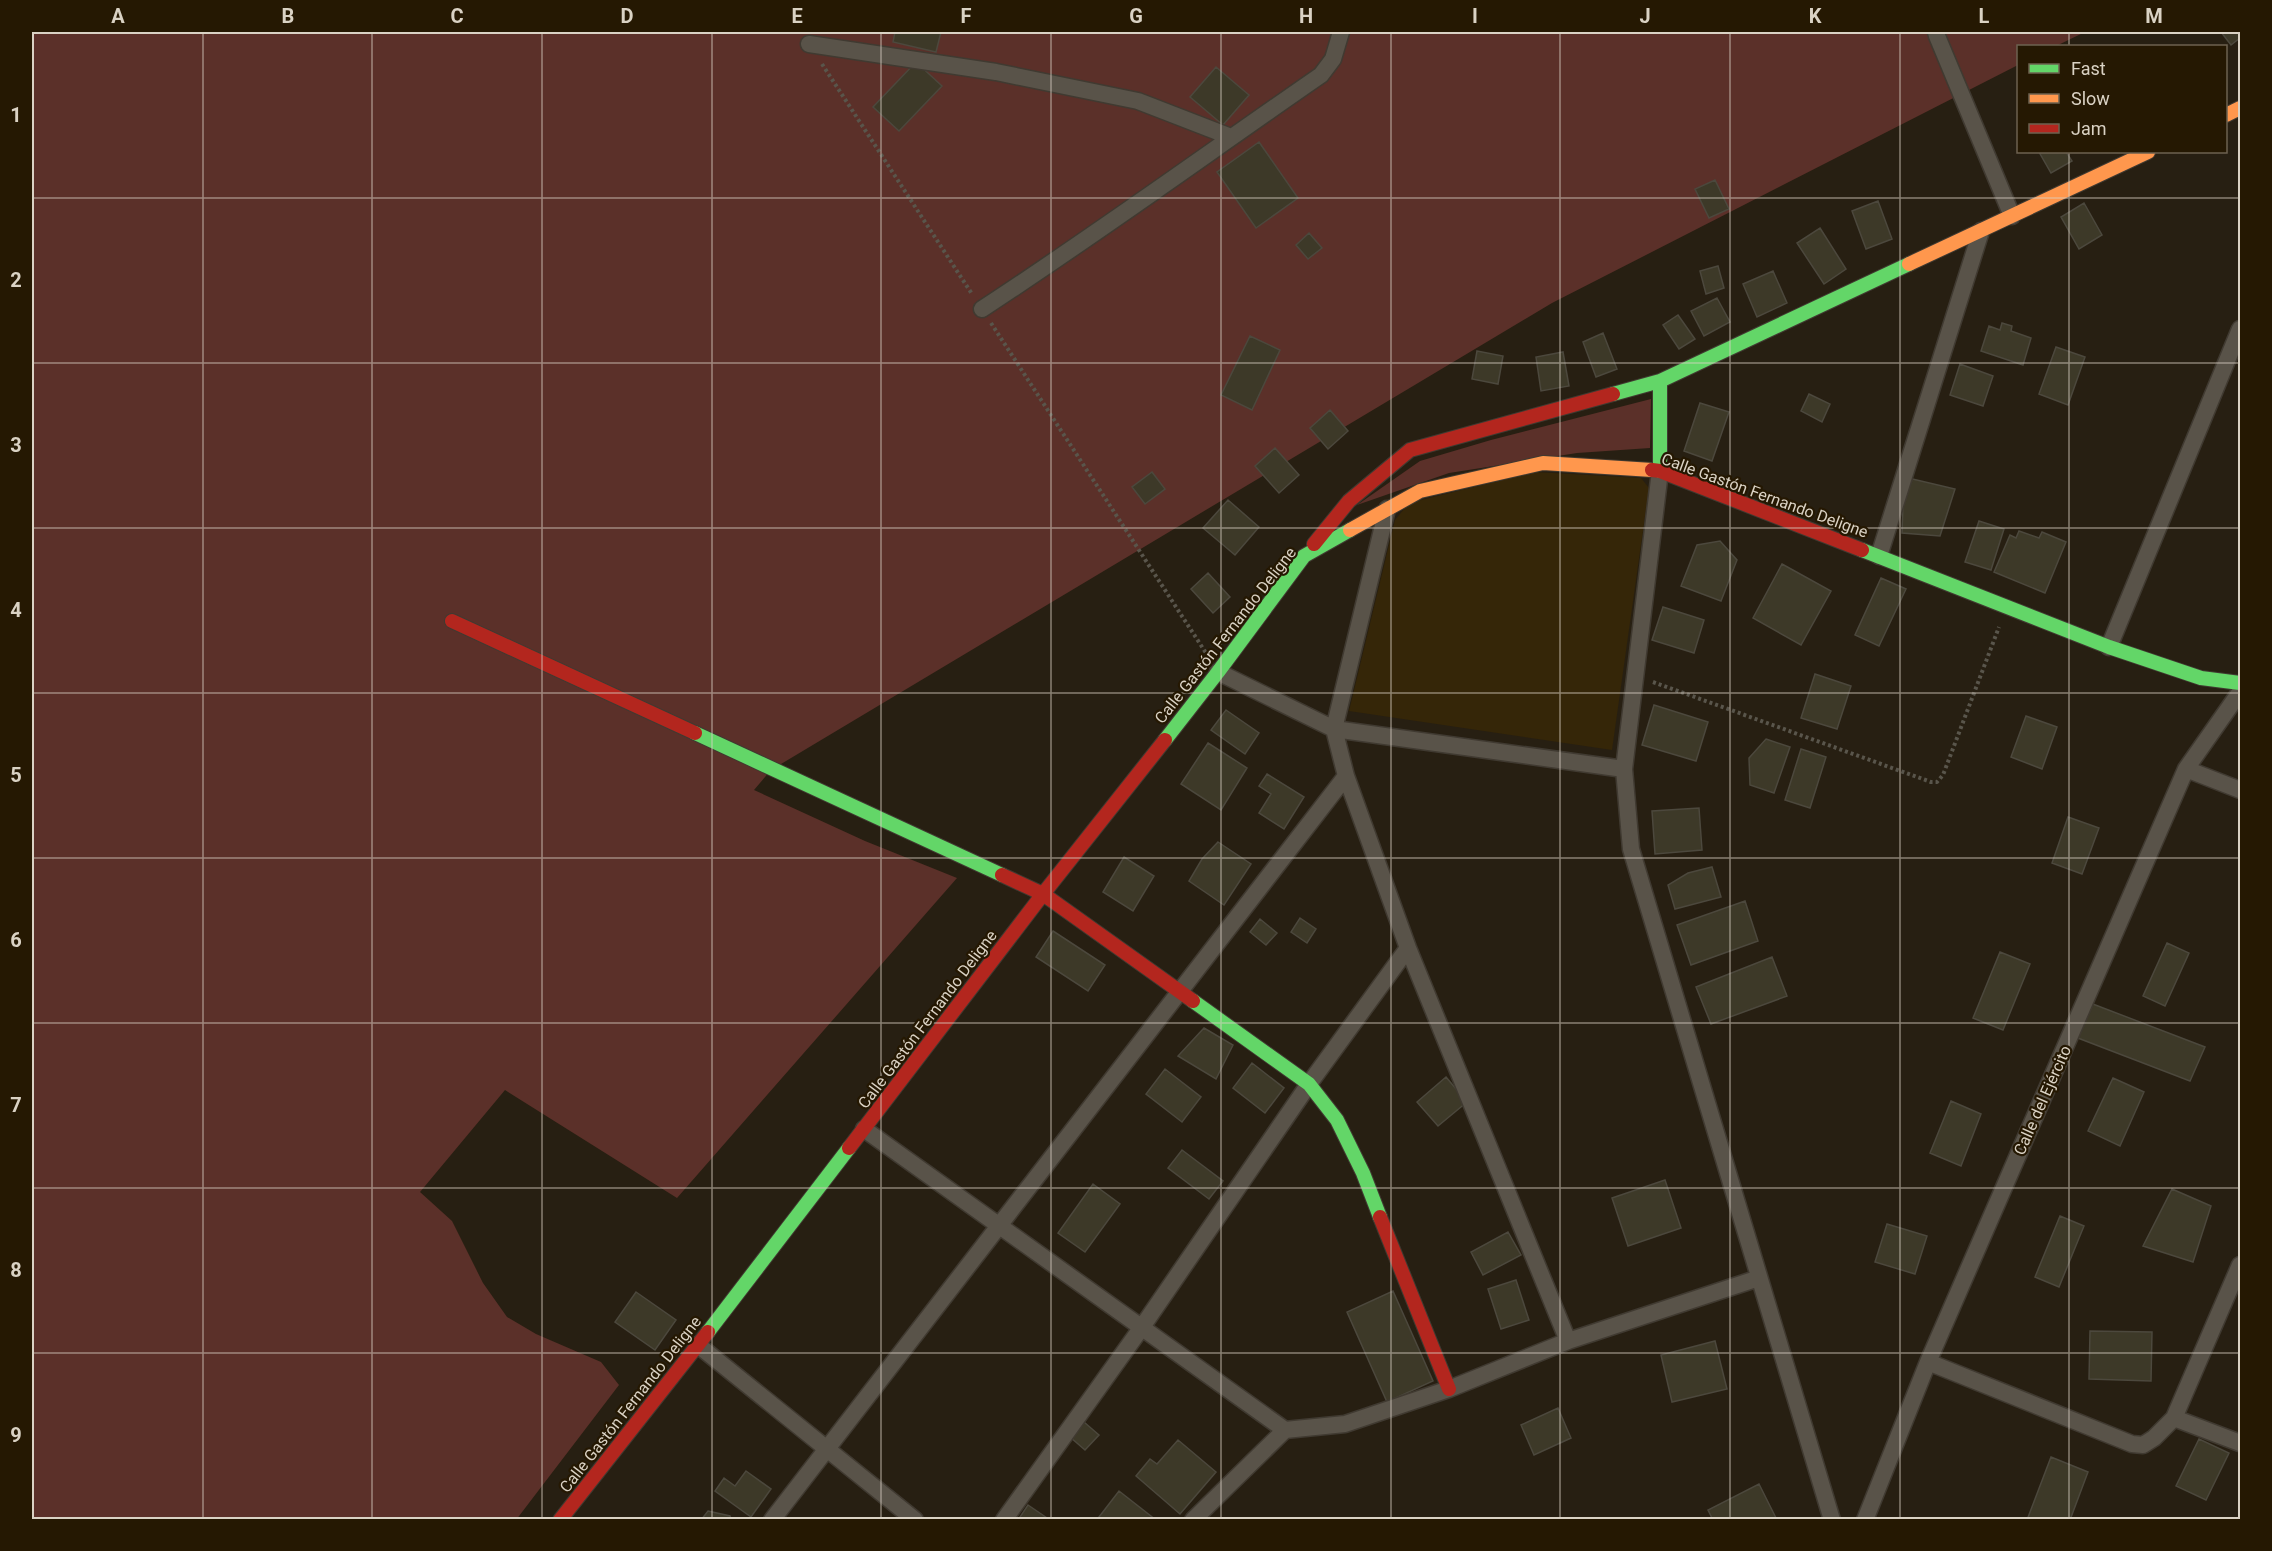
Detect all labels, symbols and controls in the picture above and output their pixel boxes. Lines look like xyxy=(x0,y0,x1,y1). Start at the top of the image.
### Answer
text: A xyxy=(111,4,125,28)
text: B xyxy=(282,4,294,28)
text: C xyxy=(450,4,464,28)
text: D xyxy=(621,4,634,28)
text: E xyxy=(791,4,803,28)
text: F xyxy=(961,4,972,28)
text: G xyxy=(1129,4,1143,28)
text: H xyxy=(1299,4,1313,28)
text: I xyxy=(1472,4,1478,28)
text: J xyxy=(1639,4,1651,28)
text: K xyxy=(1809,4,1822,28)
text: L xyxy=(1979,4,1990,28)
text: M xyxy=(2145,4,2163,28)
legend xyxy=(2017,45,2227,153)
text: Fast xyxy=(2071,58,2106,79)
text: Slow xyxy=(2071,88,2110,109)
text: 1 xyxy=(10,103,22,127)
text: Jam xyxy=(2071,118,2107,139)
text: 2 xyxy=(10,268,22,292)
text: 3 xyxy=(10,433,22,457)
street label: Calle Gastón Fernando Deligne xyxy=(1659,449,1871,542)
street label: Calle Gastón Fernando Deligne xyxy=(1151,543,1300,727)
text: 4 xyxy=(10,598,22,622)
text: 5 xyxy=(10,763,22,787)
street label: Calle Gastón Fernando Deligne xyxy=(854,926,1001,1112)
text: 6 xyxy=(10,928,22,952)
street label: Calle del Ejército xyxy=(2010,1042,2075,1158)
text: 7 xyxy=(10,1093,22,1117)
text: 8 xyxy=(10,1258,22,1282)
street label: Calle Gastón Fernando Deligne xyxy=(556,1312,705,1496)
text: 9 xyxy=(10,1423,22,1447)

